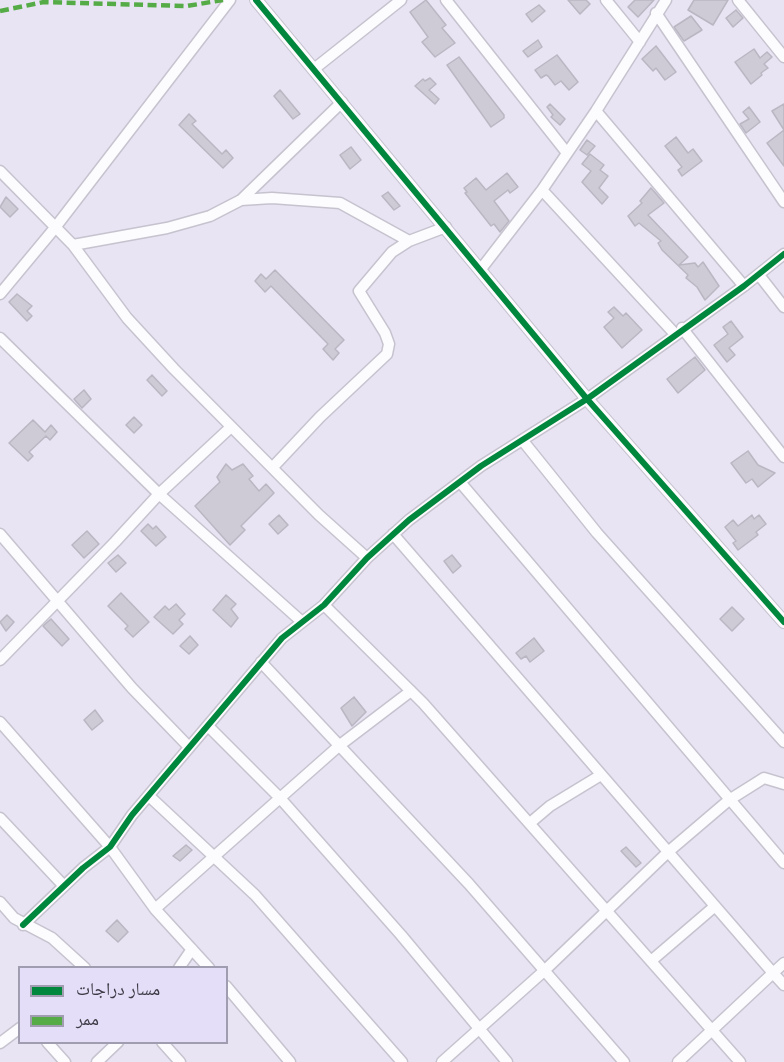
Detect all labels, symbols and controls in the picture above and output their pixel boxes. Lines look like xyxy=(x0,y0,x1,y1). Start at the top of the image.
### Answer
legend xyxy=(18,966,228,1044)
text: مسار دراجات xyxy=(76,978,160,1000)
text: ممر xyxy=(76,1008,99,1030)

